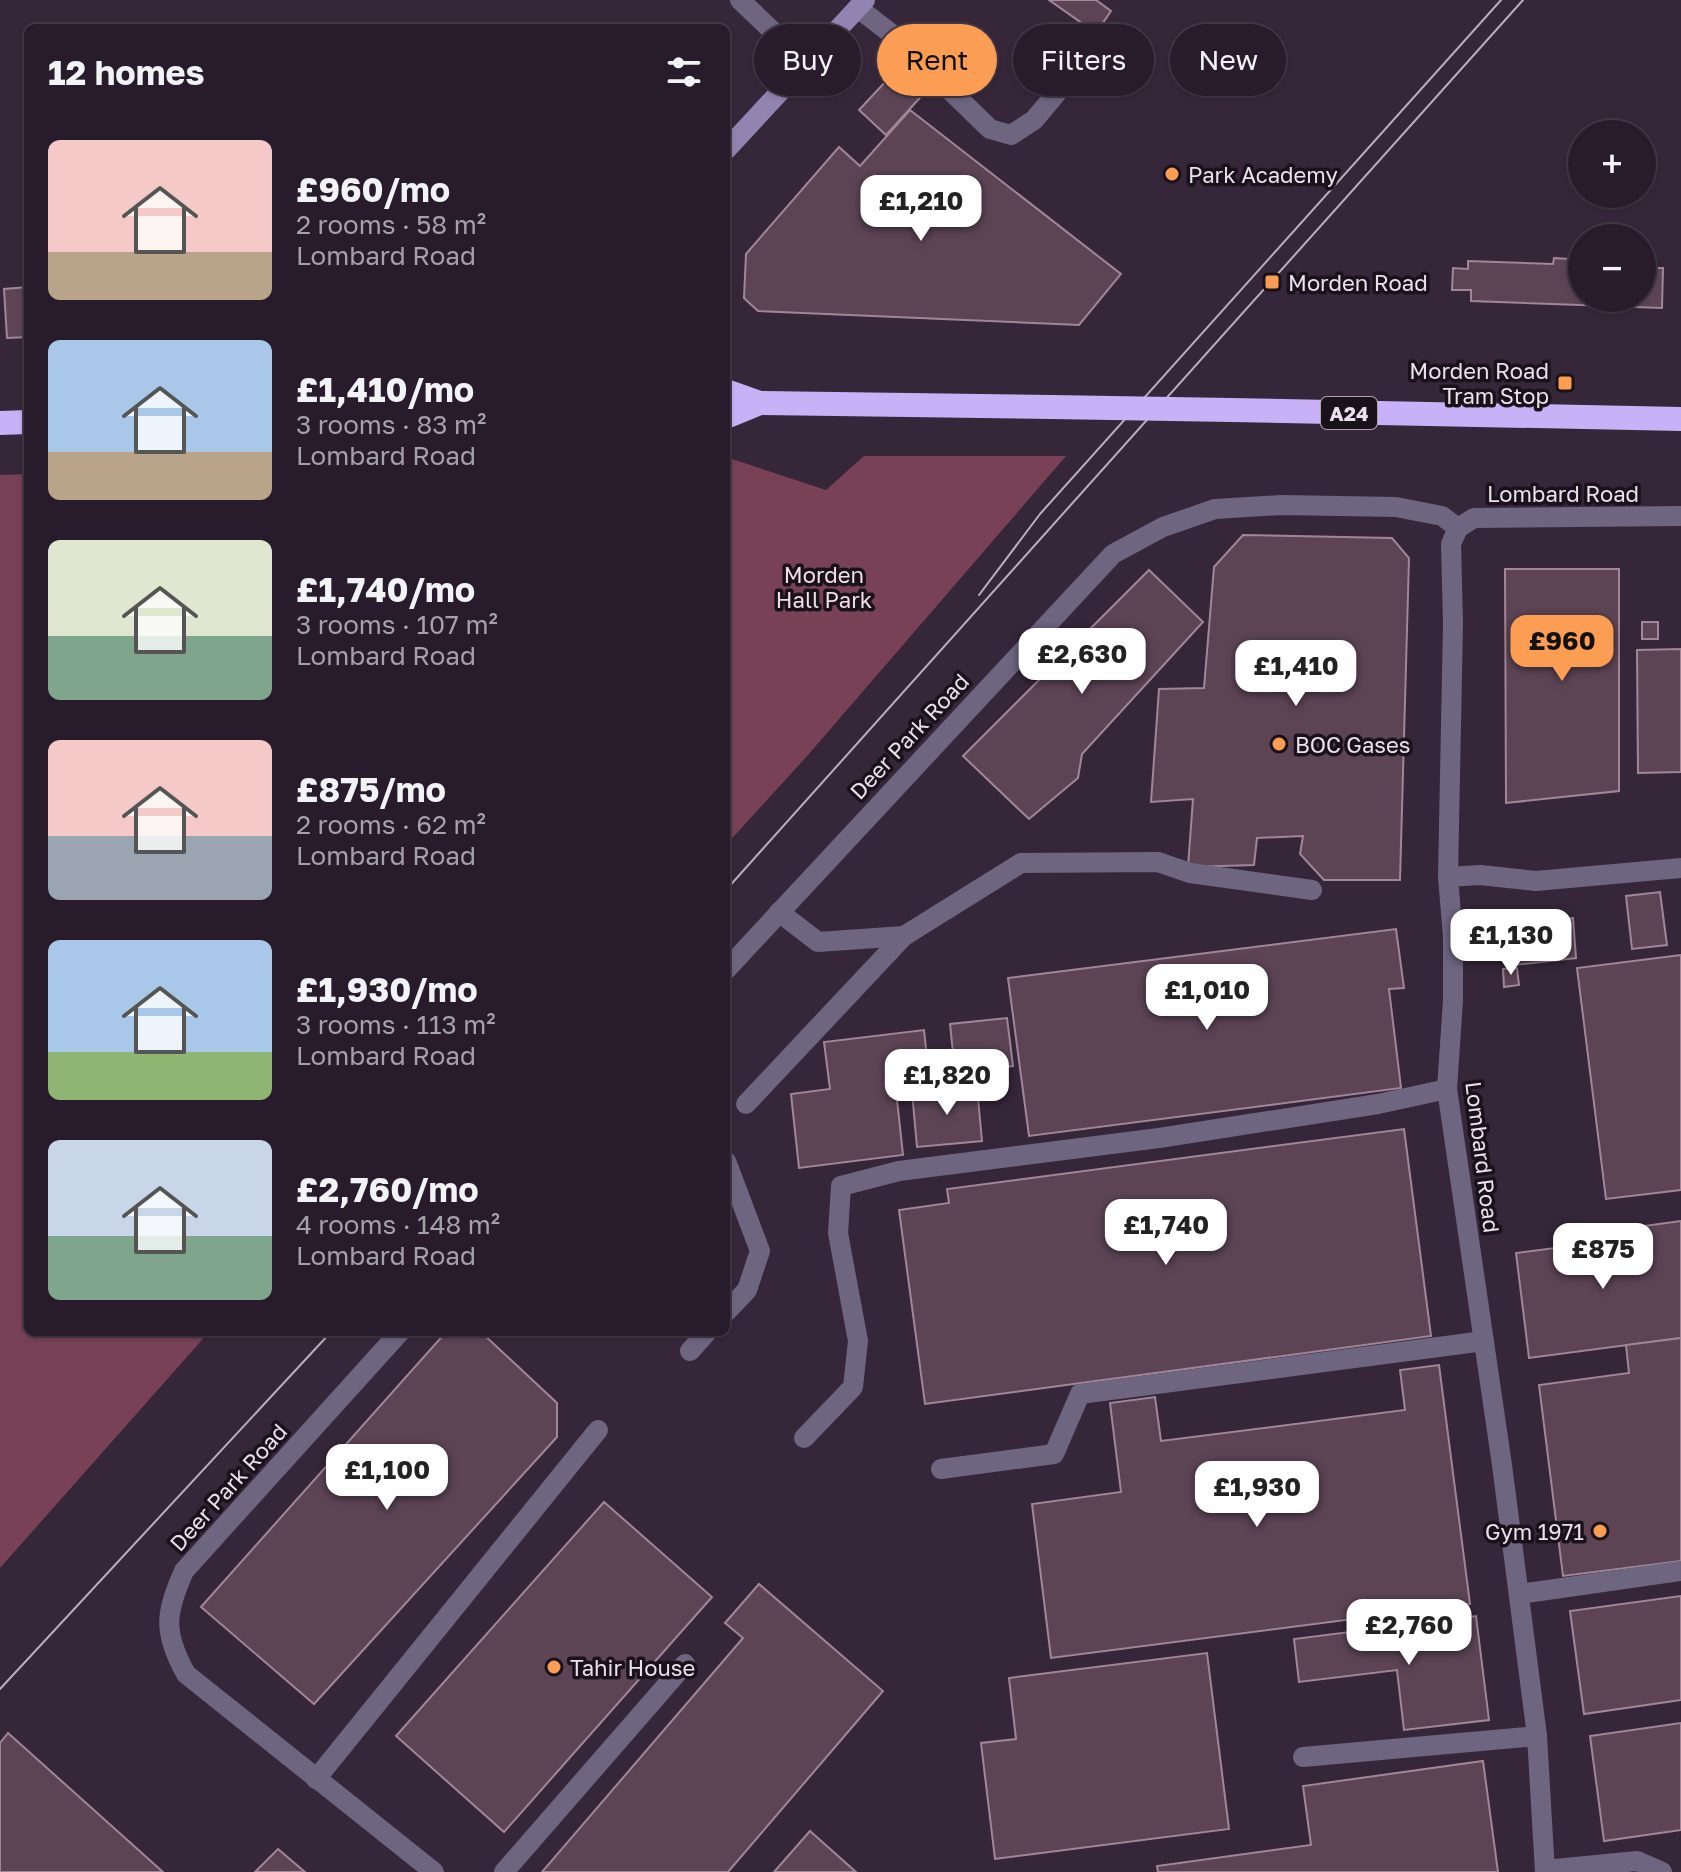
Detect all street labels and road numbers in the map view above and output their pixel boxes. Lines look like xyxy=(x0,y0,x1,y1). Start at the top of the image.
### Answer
road number: A24 xyxy=(1321,397,1377,429)
street label: Lombard Road xyxy=(1487,480,1639,507)
street label: Deer Park Road xyxy=(844,668,974,804)
street label: Lombard Road xyxy=(1460,1080,1506,1234)
street label: Deer Park Road xyxy=(164,1418,292,1556)

